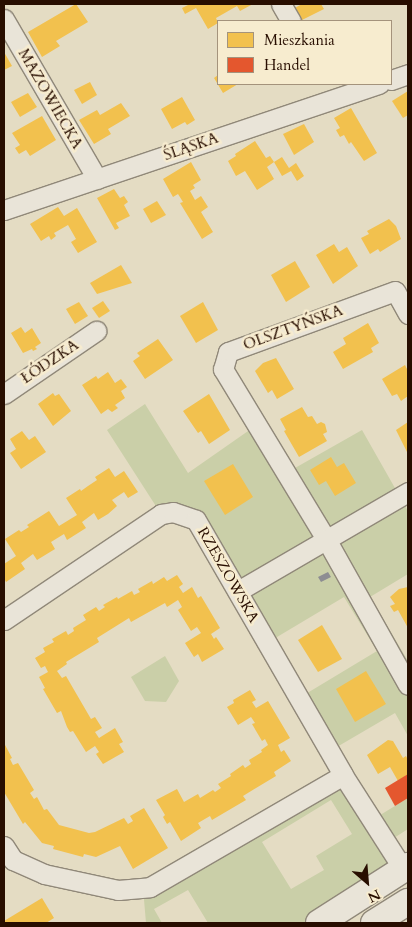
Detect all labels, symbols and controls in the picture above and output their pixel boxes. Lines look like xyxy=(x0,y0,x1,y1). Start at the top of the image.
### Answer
legend xyxy=(217,20,392,85)
text: Mieszkania xyxy=(264,30,335,50)
street label: MAZOWIECKA xyxy=(14,46,86,152)
text: Handel xyxy=(264,55,310,75)
street label: ŚLĄSKA xyxy=(161,129,221,165)
street label: OLSZTYŃSKA xyxy=(241,302,345,354)
street label: ŁÓDZKA xyxy=(18,336,82,388)
street label: RZESZOWSKA xyxy=(193,524,263,626)
north arrow xyxy=(342,857,392,907)
text: N xyxy=(364,885,384,907)

